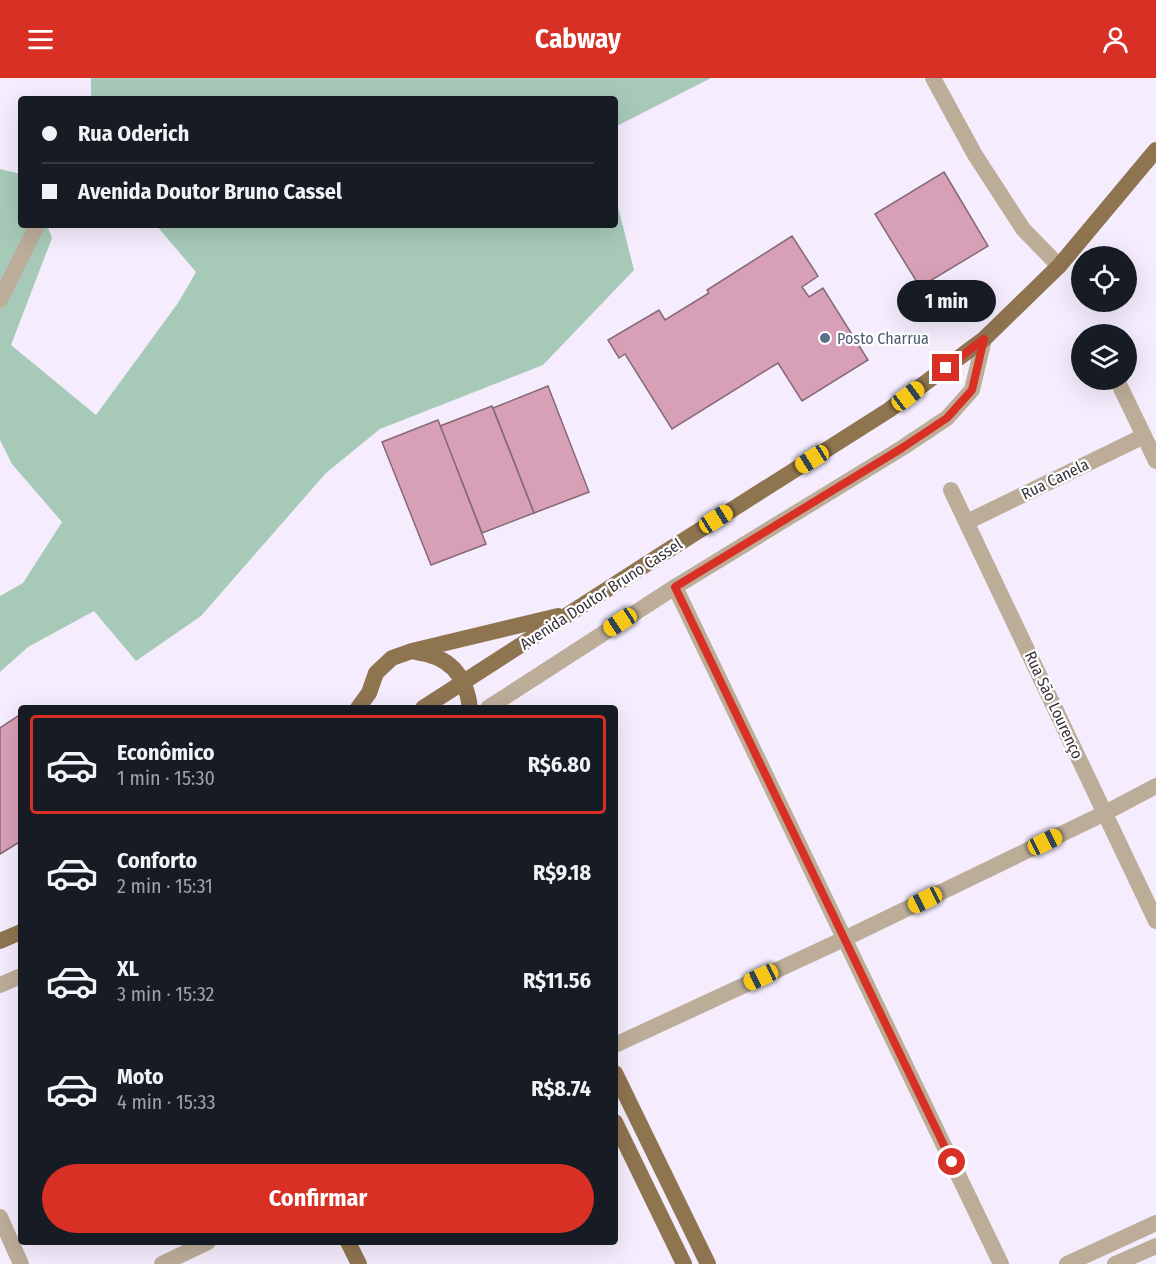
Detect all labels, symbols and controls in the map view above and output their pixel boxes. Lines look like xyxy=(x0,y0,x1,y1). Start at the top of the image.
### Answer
icon: menu xyxy=(24,23,57,56)
text: Cabway xyxy=(535,23,621,55)
icon: person xyxy=(1099,23,1132,56)
text: Rua Oderich xyxy=(78,120,189,147)
text: Avenida Doutor Bruno Cassel xyxy=(78,178,342,205)
map controls xyxy=(1071,246,1137,390)
button: locate xyxy=(1071,246,1137,312)
callout: 1 min xyxy=(896,281,996,323)
text: 1 min xyxy=(925,289,968,313)
button: layers xyxy=(1071,324,1137,390)
place label: Posto Charrua xyxy=(837,329,929,348)
marker: Posto Charrua xyxy=(818,331,832,345)
route end xyxy=(932,354,959,381)
car xyxy=(888,378,928,414)
car xyxy=(792,442,832,476)
street label: Rua Canela xyxy=(1018,454,1092,504)
car xyxy=(696,502,736,536)
street label: Avenida Doutor Bruno Cassel xyxy=(516,534,686,654)
car xyxy=(600,605,640,639)
street label: Rua São Lourenço xyxy=(1021,648,1087,762)
icon: car xyxy=(45,738,99,792)
text: Econômico xyxy=(117,739,215,766)
text: R$6.80 xyxy=(528,751,591,778)
text: 1 min · 15:30 xyxy=(117,766,215,790)
car xyxy=(1025,826,1065,858)
icon: car xyxy=(45,846,99,900)
text: Conforto xyxy=(117,847,197,874)
text: R$9.18 xyxy=(533,859,591,886)
text: 2 min · 15:31 xyxy=(117,874,213,898)
car xyxy=(905,884,945,916)
icon: car xyxy=(45,954,99,1008)
text: XL xyxy=(117,955,139,982)
car xyxy=(741,961,781,993)
text: R$11.56 xyxy=(523,967,591,994)
text: 3 min · 15:32 xyxy=(117,982,214,1006)
icon: car xyxy=(45,1062,99,1116)
text: Moto xyxy=(117,1063,164,1090)
text: R$8.74 xyxy=(531,1075,591,1102)
text: 4 min · 15:33 xyxy=(117,1090,215,1114)
route start xyxy=(938,1148,965,1175)
button: Confirmar xyxy=(42,1164,594,1233)

